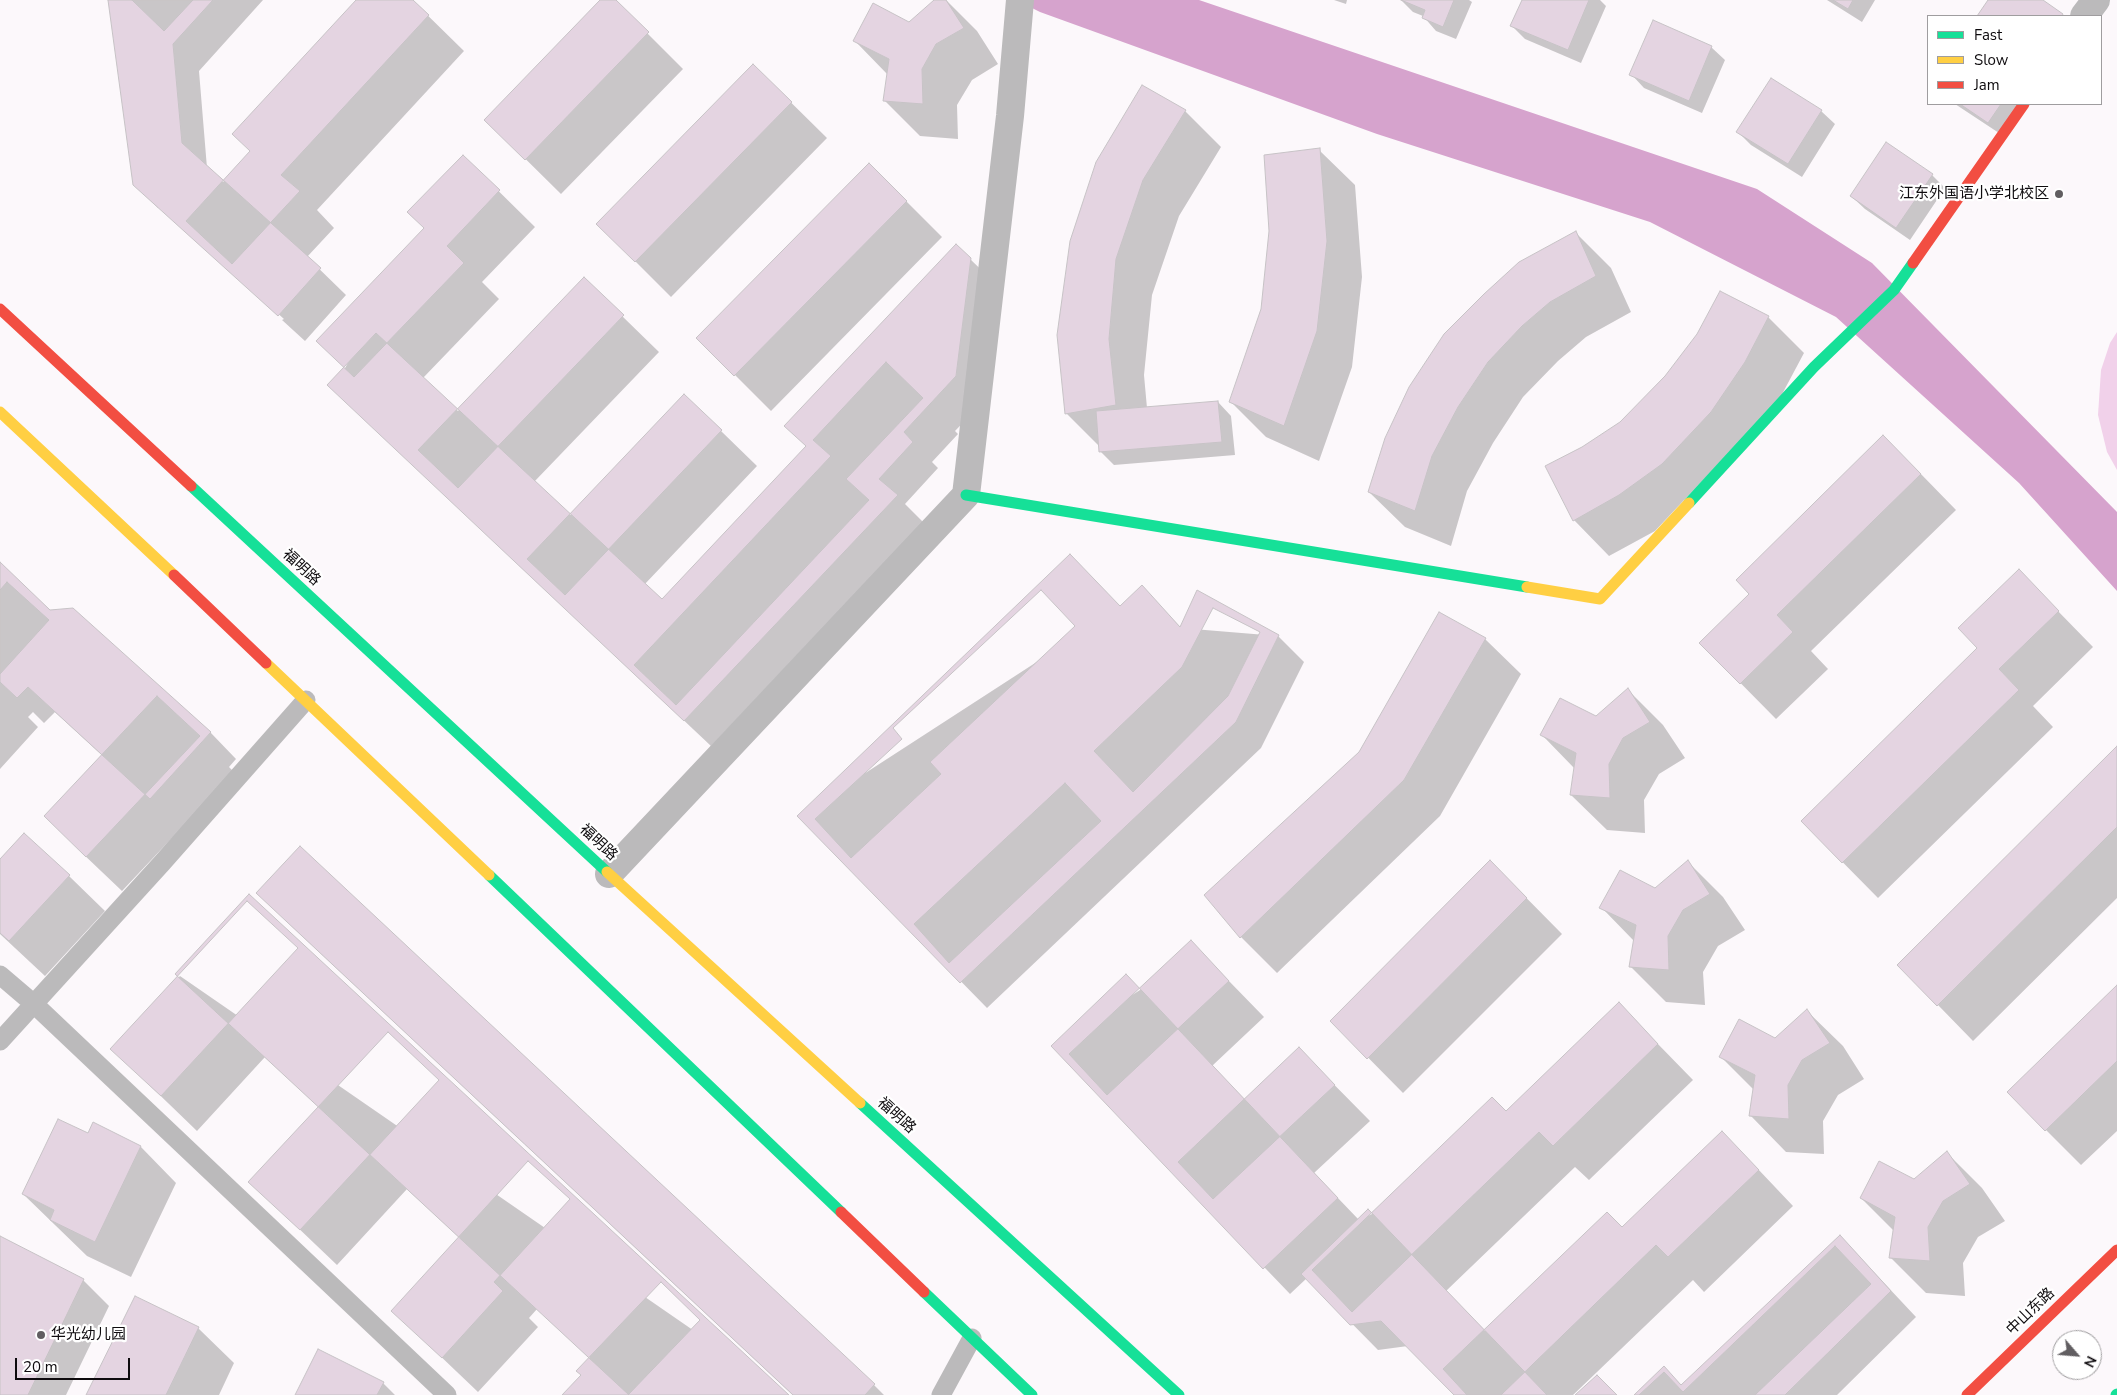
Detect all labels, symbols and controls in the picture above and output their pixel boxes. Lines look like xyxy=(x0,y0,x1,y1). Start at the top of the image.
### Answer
legend xyxy=(1927,15,2102,105)
text: Fast xyxy=(1974,25,2002,45)
text: Slow xyxy=(1974,50,2008,70)
text: Jam xyxy=(1974,75,2000,95)
place label: 江东外国语小学北校区 xyxy=(1899,185,2049,203)
marker: 江东外国语小学北校区 xyxy=(2053,188,2065,200)
street label: 福明路 xyxy=(278,546,324,590)
street label: 福明路 xyxy=(575,821,621,865)
street label: 福明路 xyxy=(873,1094,919,1138)
street label: 中山东路 xyxy=(2003,1285,2059,1339)
place label: 华光幼儿园 xyxy=(51,1326,126,1344)
marker: 华光幼儿园 xyxy=(35,1329,47,1341)
north arrow xyxy=(2052,1330,2102,1380)
scale bar xyxy=(18,1348,132,1380)
text: N xyxy=(2079,1353,2101,1371)
text: 20 m xyxy=(23,1357,58,1377)

